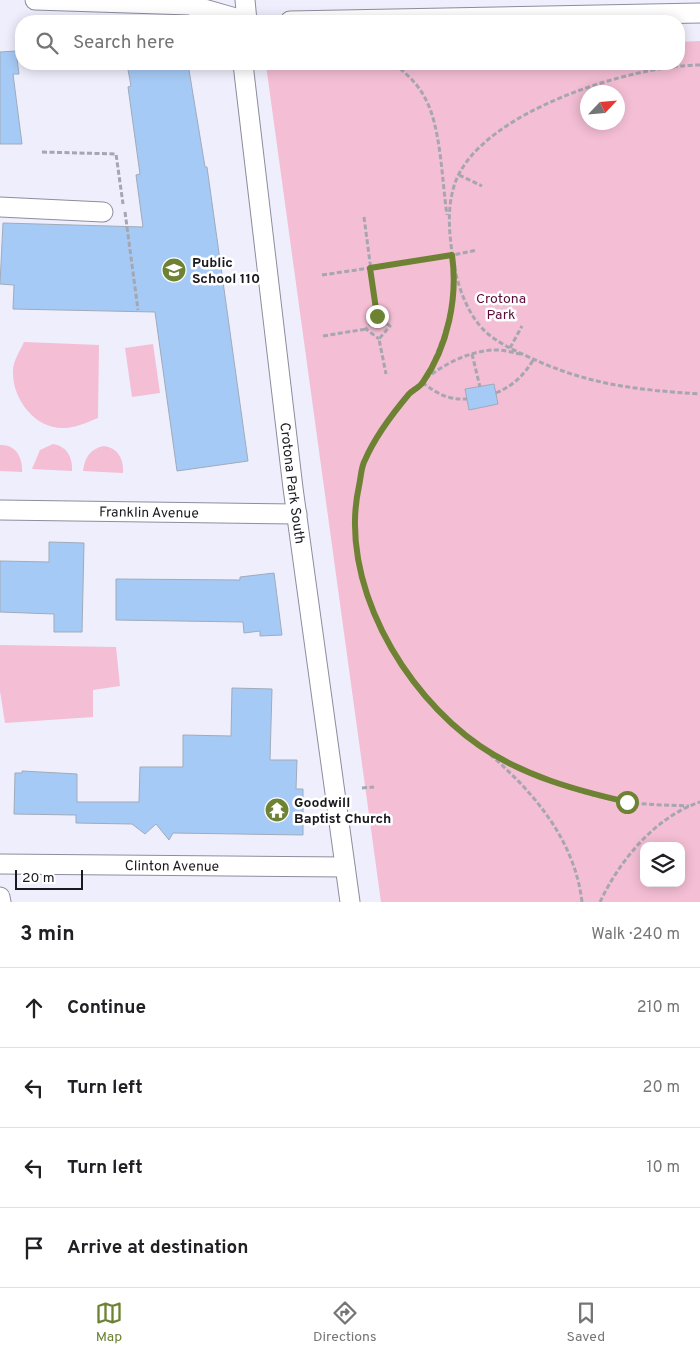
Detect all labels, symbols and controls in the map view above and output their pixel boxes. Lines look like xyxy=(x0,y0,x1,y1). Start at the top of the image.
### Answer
search box xyxy=(15,15,685,70)
icon: search xyxy=(33,29,61,57)
text: Search here xyxy=(73,31,175,55)
north arrow xyxy=(580,85,625,130)
place label: Public School 110 xyxy=(192,255,260,288)
school or university icon: Public School 110 xyxy=(161,257,187,283)
park label: Crotona Park xyxy=(476,291,526,324)
route end xyxy=(366,305,389,328)
street label: Crotona Park South xyxy=(275,422,308,545)
street label: Franklin Avenue xyxy=(99,504,199,523)
route start xyxy=(616,791,639,814)
place label: Goodwill Baptist Church xyxy=(294,795,391,828)
temple icon: Goodwill Baptist Church xyxy=(264,797,290,823)
map controls xyxy=(640,842,685,887)
button: layers xyxy=(640,842,685,887)
street label: Clinton Avenue xyxy=(125,858,219,876)
scale bar xyxy=(15,867,82,890)
text: 20 m xyxy=(22,870,55,887)
text: 3 min xyxy=(20,921,75,948)
text: Walk · 240 m xyxy=(591,925,680,945)
icon: ahead xyxy=(20,994,48,1022)
text: Continue xyxy=(67,996,146,1020)
text: 210 m xyxy=(637,998,680,1018)
icon: left xyxy=(20,1074,48,1102)
text: Turn left xyxy=(67,1076,143,1100)
text: 20 m xyxy=(643,1078,680,1098)
icon: left xyxy=(20,1154,48,1182)
text: Turn left xyxy=(67,1156,143,1180)
text: 10 m xyxy=(646,1158,680,1178)
icon: arrive xyxy=(20,1234,48,1262)
text: Arrive at destination xyxy=(67,1236,248,1260)
tab: Map xyxy=(95,1299,123,1346)
tab: Directions xyxy=(313,1299,377,1346)
tab: Saved xyxy=(567,1299,605,1346)

